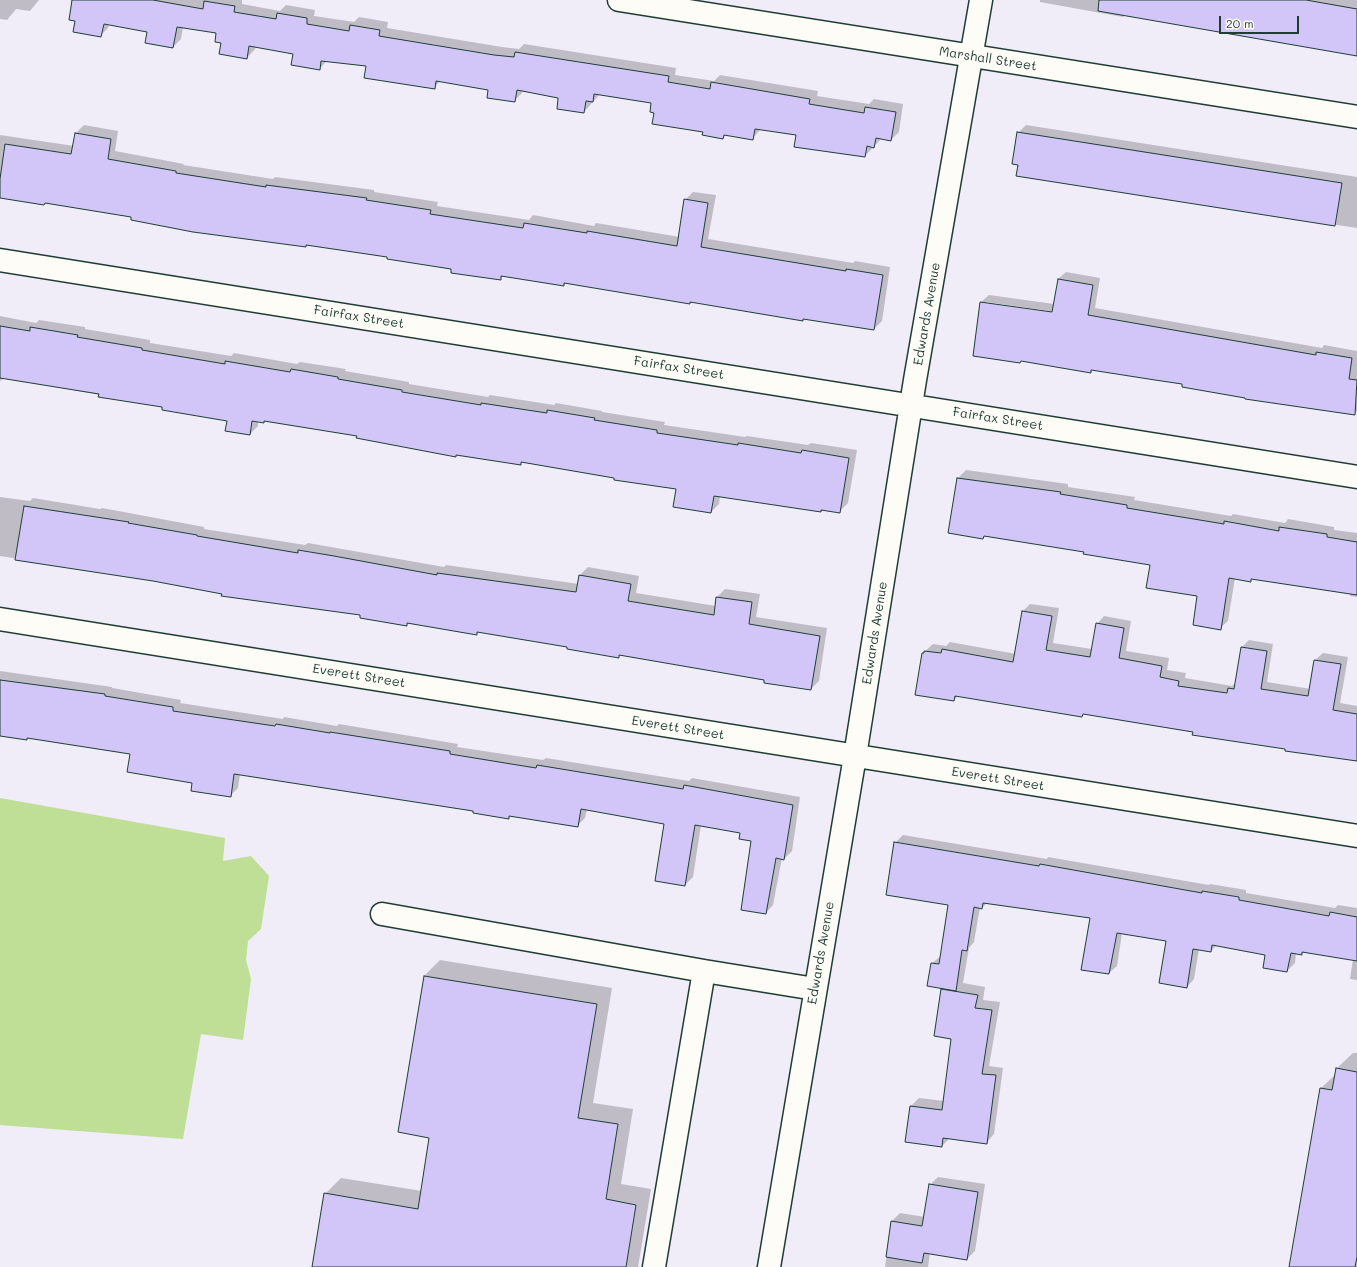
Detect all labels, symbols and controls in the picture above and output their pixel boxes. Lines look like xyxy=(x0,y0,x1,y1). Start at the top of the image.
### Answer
scale bar xyxy=(1221,8,1301,34)
text: 20 m xyxy=(1226,15,1254,31)
street label: Marshall Street xyxy=(938,44,1038,74)
street label: Edwards Avenue xyxy=(910,261,944,367)
street label: Fairfax Street xyxy=(313,302,405,332)
street label: Fairfax Street xyxy=(633,353,725,383)
street label: Fairfax Street xyxy=(952,404,1044,434)
street label: Edwards Avenue xyxy=(859,580,891,686)
street label: Everett Street xyxy=(311,661,407,691)
street label: Everett Street xyxy=(630,713,726,743)
street label: Everett Street xyxy=(950,764,1046,794)
street label: Edwards Avenue xyxy=(804,900,838,1006)

